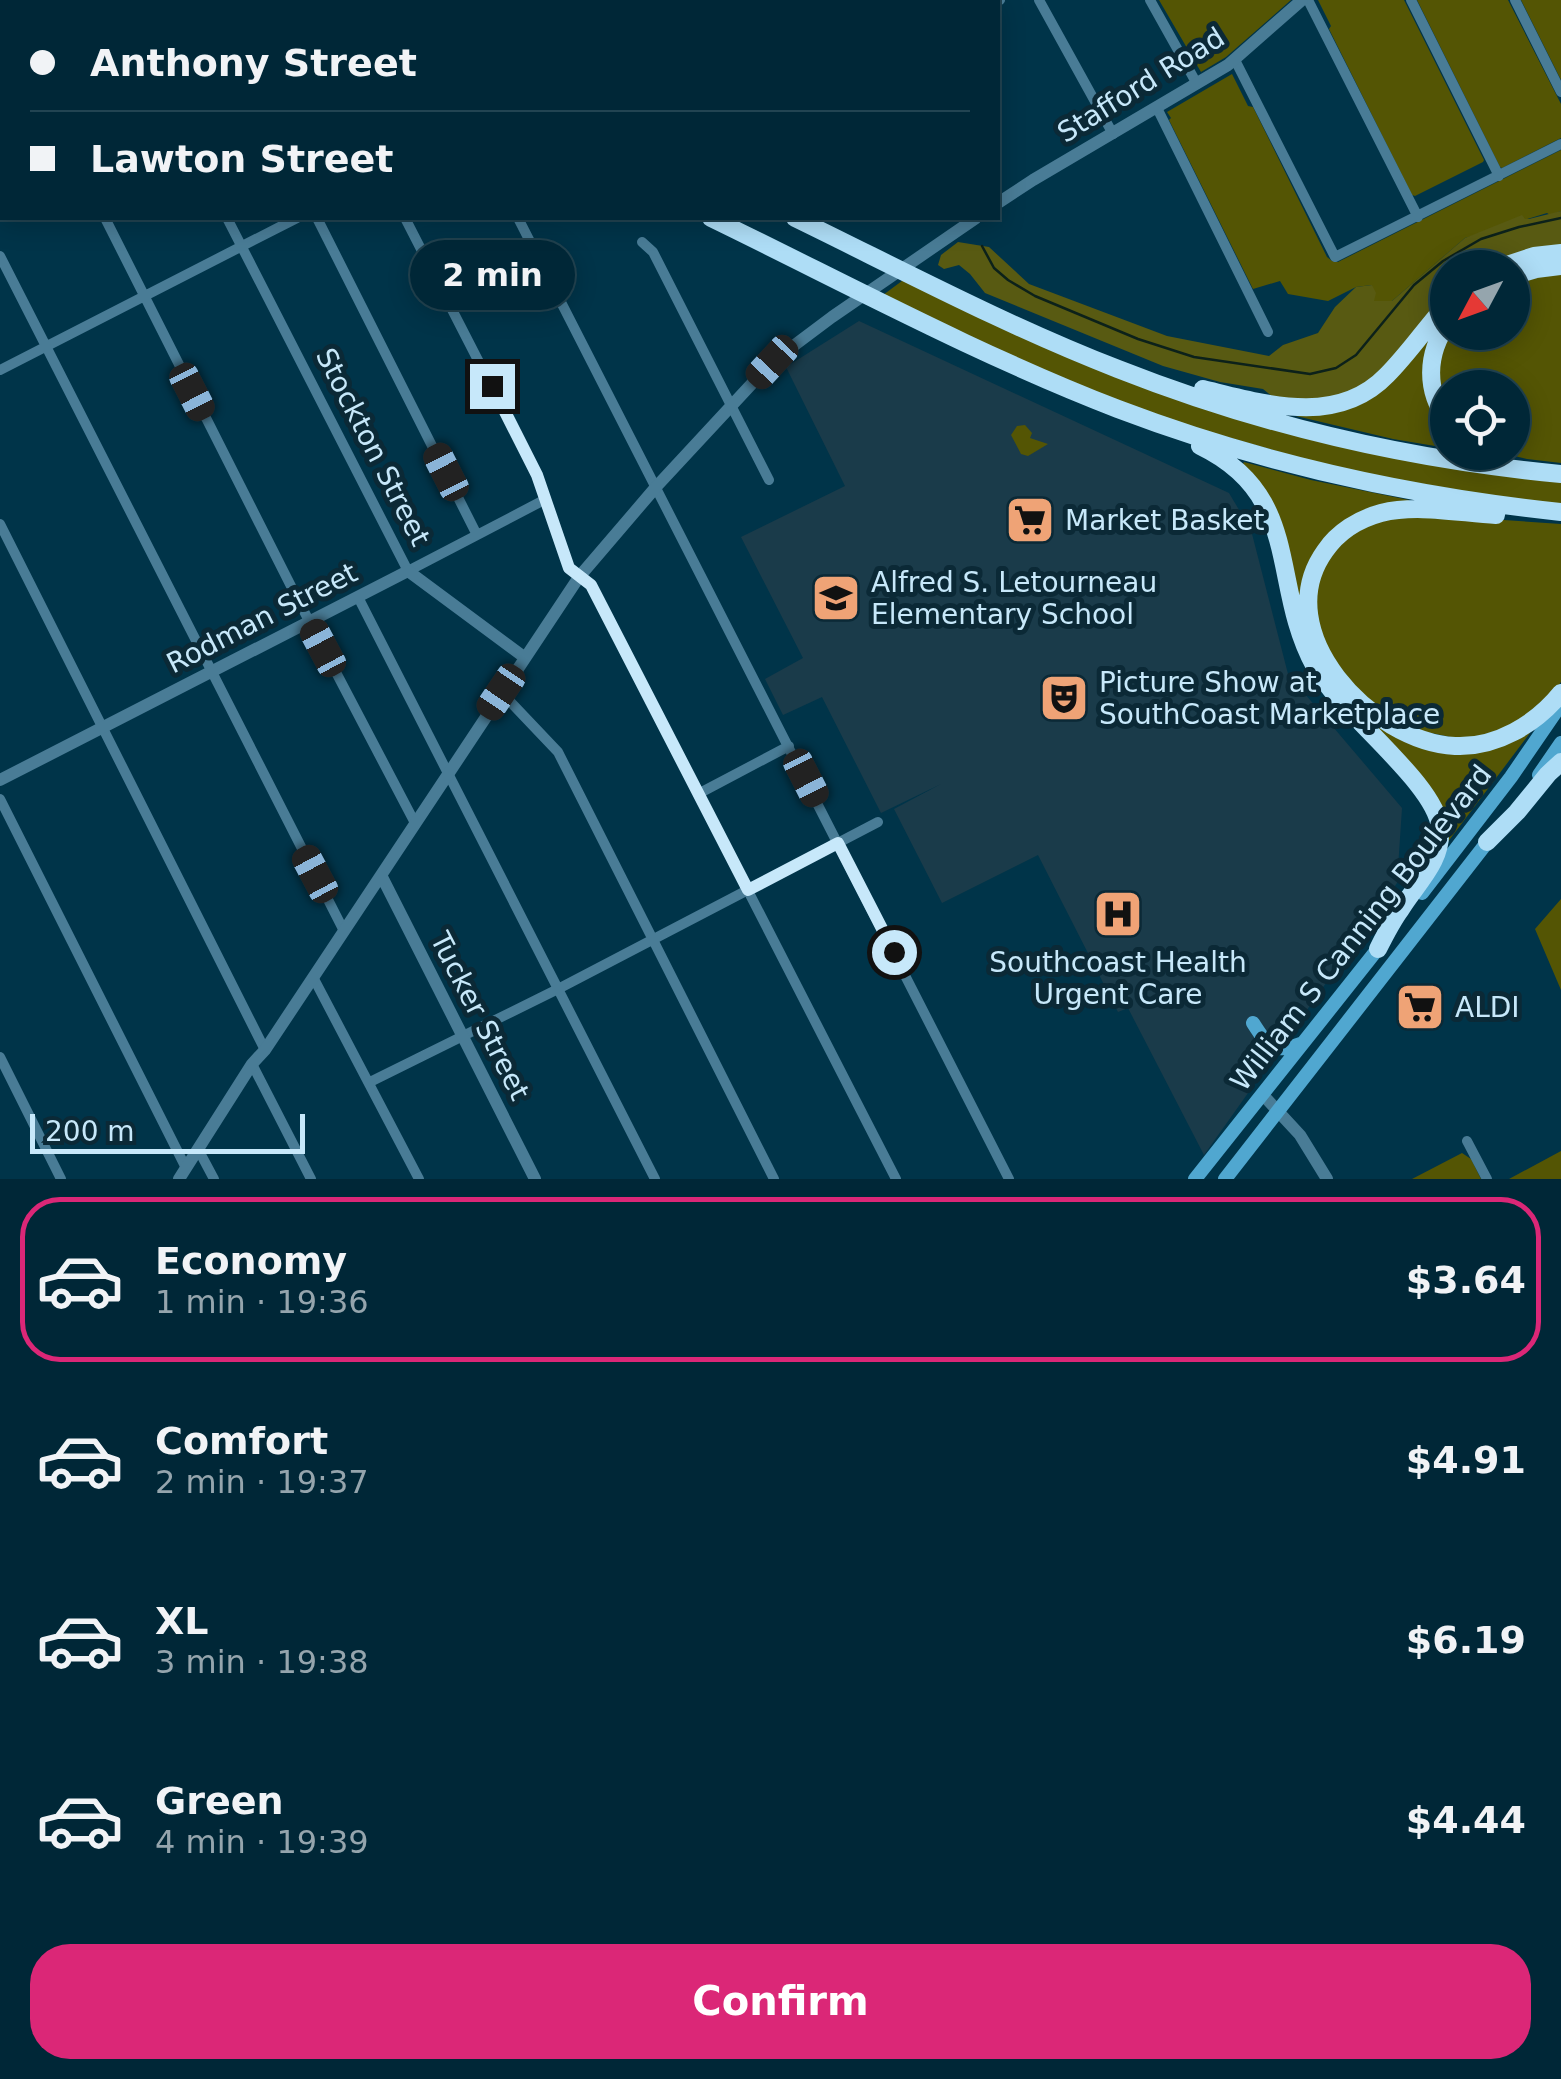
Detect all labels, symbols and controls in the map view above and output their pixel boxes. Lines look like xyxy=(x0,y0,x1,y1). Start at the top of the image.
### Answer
street label: Stafford Road xyxy=(1052,21,1230,149)
text: Anthony Street xyxy=(90,41,417,85)
text: Lawton Street xyxy=(90,137,394,181)
callout: 2 min xyxy=(410,241,574,311)
north arrow xyxy=(1430,250,1530,350)
map controls xyxy=(1430,250,1530,470)
text: 2 min xyxy=(442,256,543,294)
car xyxy=(741,330,803,394)
street label: Stockton Street xyxy=(309,343,437,551)
car xyxy=(165,358,219,426)
route end xyxy=(470,364,515,409)
button: locate xyxy=(1430,370,1530,470)
car xyxy=(419,438,473,506)
supermarket icon: Market Basket xyxy=(1004,494,1056,546)
place label: Market Basket xyxy=(1065,504,1265,537)
street label: Rodman Street xyxy=(161,556,363,680)
place label: Alfred S. Letourneau Elementary School xyxy=(871,566,1157,631)
school or university icon: Alfred S. Letourneau Elementary School xyxy=(810,572,862,624)
car xyxy=(296,614,350,682)
car xyxy=(472,659,530,725)
place label: Picture Show at SouthCoast Marketplace xyxy=(1099,666,1440,731)
theatre icon: Picture Show at SouthCoast Marketplace xyxy=(1038,672,1090,724)
car xyxy=(779,744,833,812)
street label: William S Canning Boulevard xyxy=(1224,759,1498,1097)
car xyxy=(288,840,342,908)
hospital icon: Southcoast Health Urgent Care xyxy=(1092,888,1144,940)
street label: Tucker Street xyxy=(423,926,536,1105)
route start xyxy=(872,930,917,975)
place label: Southcoast Health Urgent Care xyxy=(989,946,1247,1011)
supermarket icon: ALDI xyxy=(1394,981,1446,1033)
place label: ALDI xyxy=(1455,991,1520,1024)
scale bar xyxy=(30,1109,305,1154)
text: 200 m xyxy=(45,1115,135,1148)
icon: car xyxy=(35,1235,125,1325)
text: Economy xyxy=(155,1239,347,1283)
text: $3.64 xyxy=(1406,1258,1526,1302)
text: 1 min · 19:36 xyxy=(155,1283,369,1321)
icon: car xyxy=(35,1415,125,1505)
text: Comfort xyxy=(155,1419,328,1463)
text: $4.91 xyxy=(1406,1438,1526,1482)
text: 2 min · 19:37 xyxy=(155,1463,369,1501)
icon: car xyxy=(35,1595,125,1685)
text: XL xyxy=(155,1599,209,1643)
text: $6.19 xyxy=(1406,1618,1526,1662)
text: 3 min · 19:38 xyxy=(155,1643,369,1681)
icon: car xyxy=(35,1775,125,1865)
text: Green xyxy=(155,1779,284,1823)
text: $4.44 xyxy=(1406,1798,1526,1842)
text: 4 min · 19:39 xyxy=(155,1823,369,1861)
button: Confirm xyxy=(30,1944,1531,2059)

